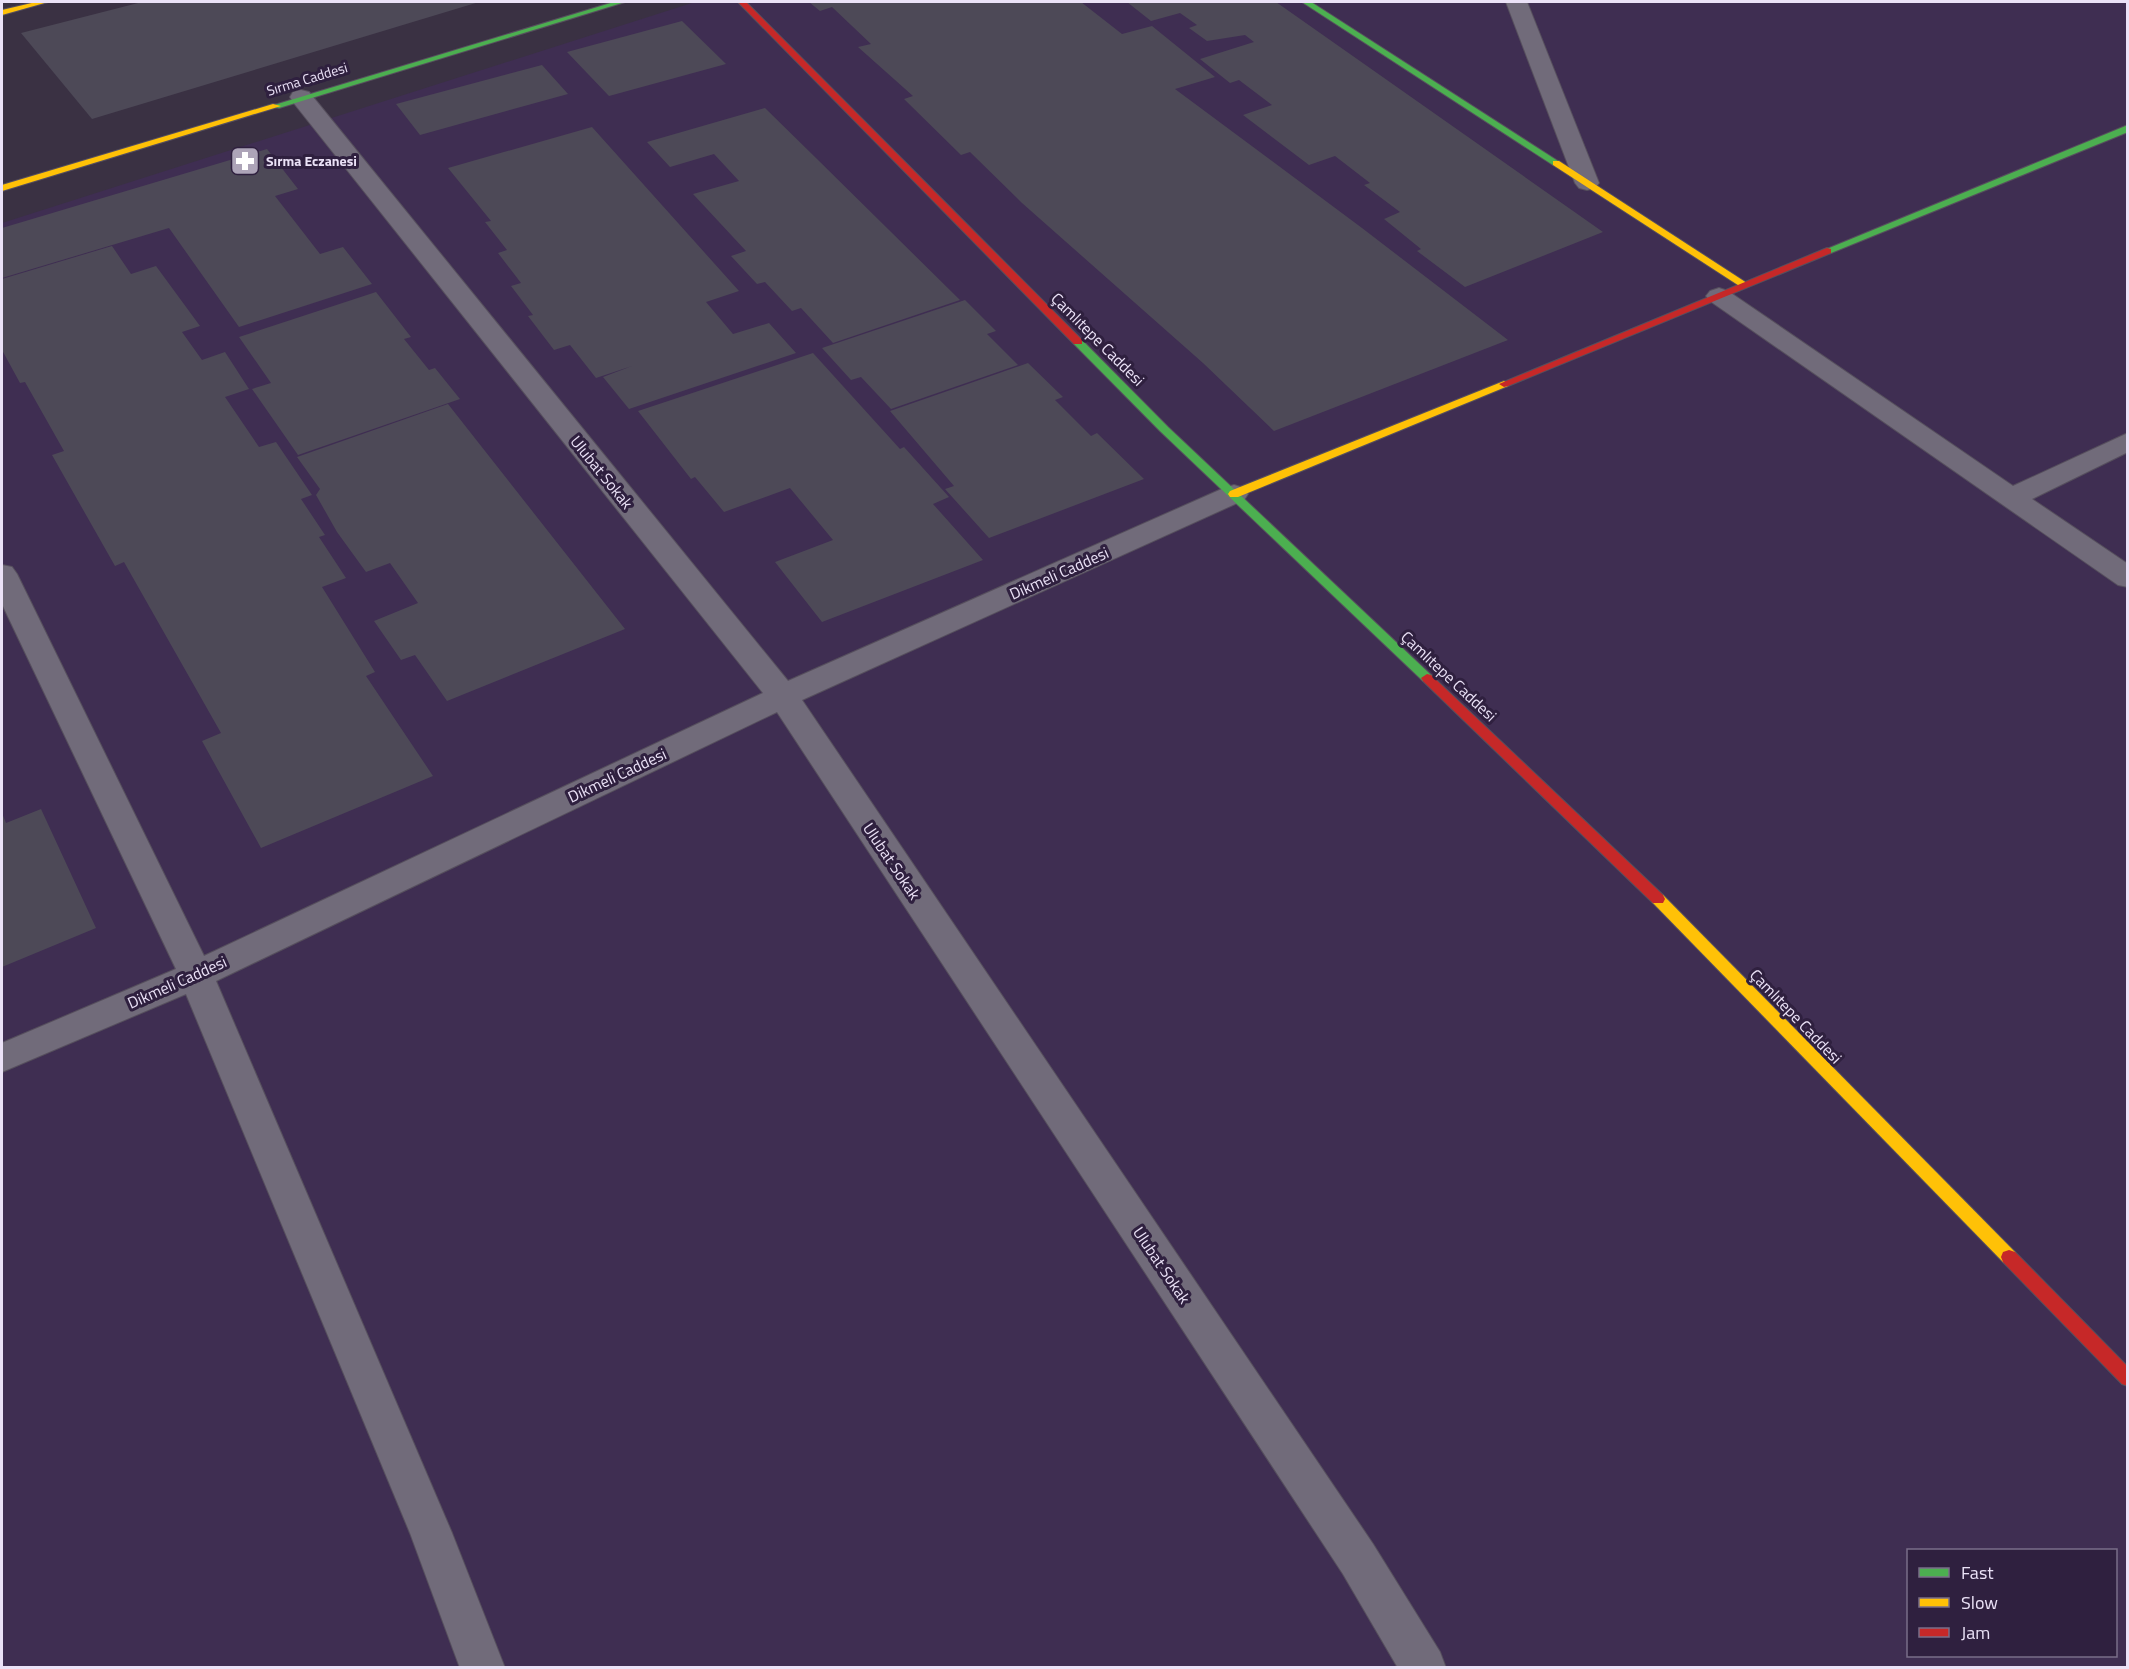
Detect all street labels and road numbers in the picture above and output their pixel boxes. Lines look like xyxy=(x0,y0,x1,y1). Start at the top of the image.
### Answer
street label: Sırma Caddesi xyxy=(264,56,350,101)
street label: Çamlıtepe Caddesi xyxy=(1046,287,1150,391)
street label: Ulubat Sokak xyxy=(565,430,639,514)
street label: Dikmeli Caddesi xyxy=(1006,540,1112,606)
street label: Çamlıtepe Caddesi xyxy=(1396,625,1502,727)
street label: Dikmeli Caddesi xyxy=(564,742,670,808)
street label: Ulubat Sokak xyxy=(857,818,927,905)
street label: Dikmeli Caddesi xyxy=(124,949,230,1015)
street label: Çamlıtepe Caddesi xyxy=(1744,963,1848,1069)
street label: Ulubat Sokak xyxy=(1127,1222,1197,1309)

